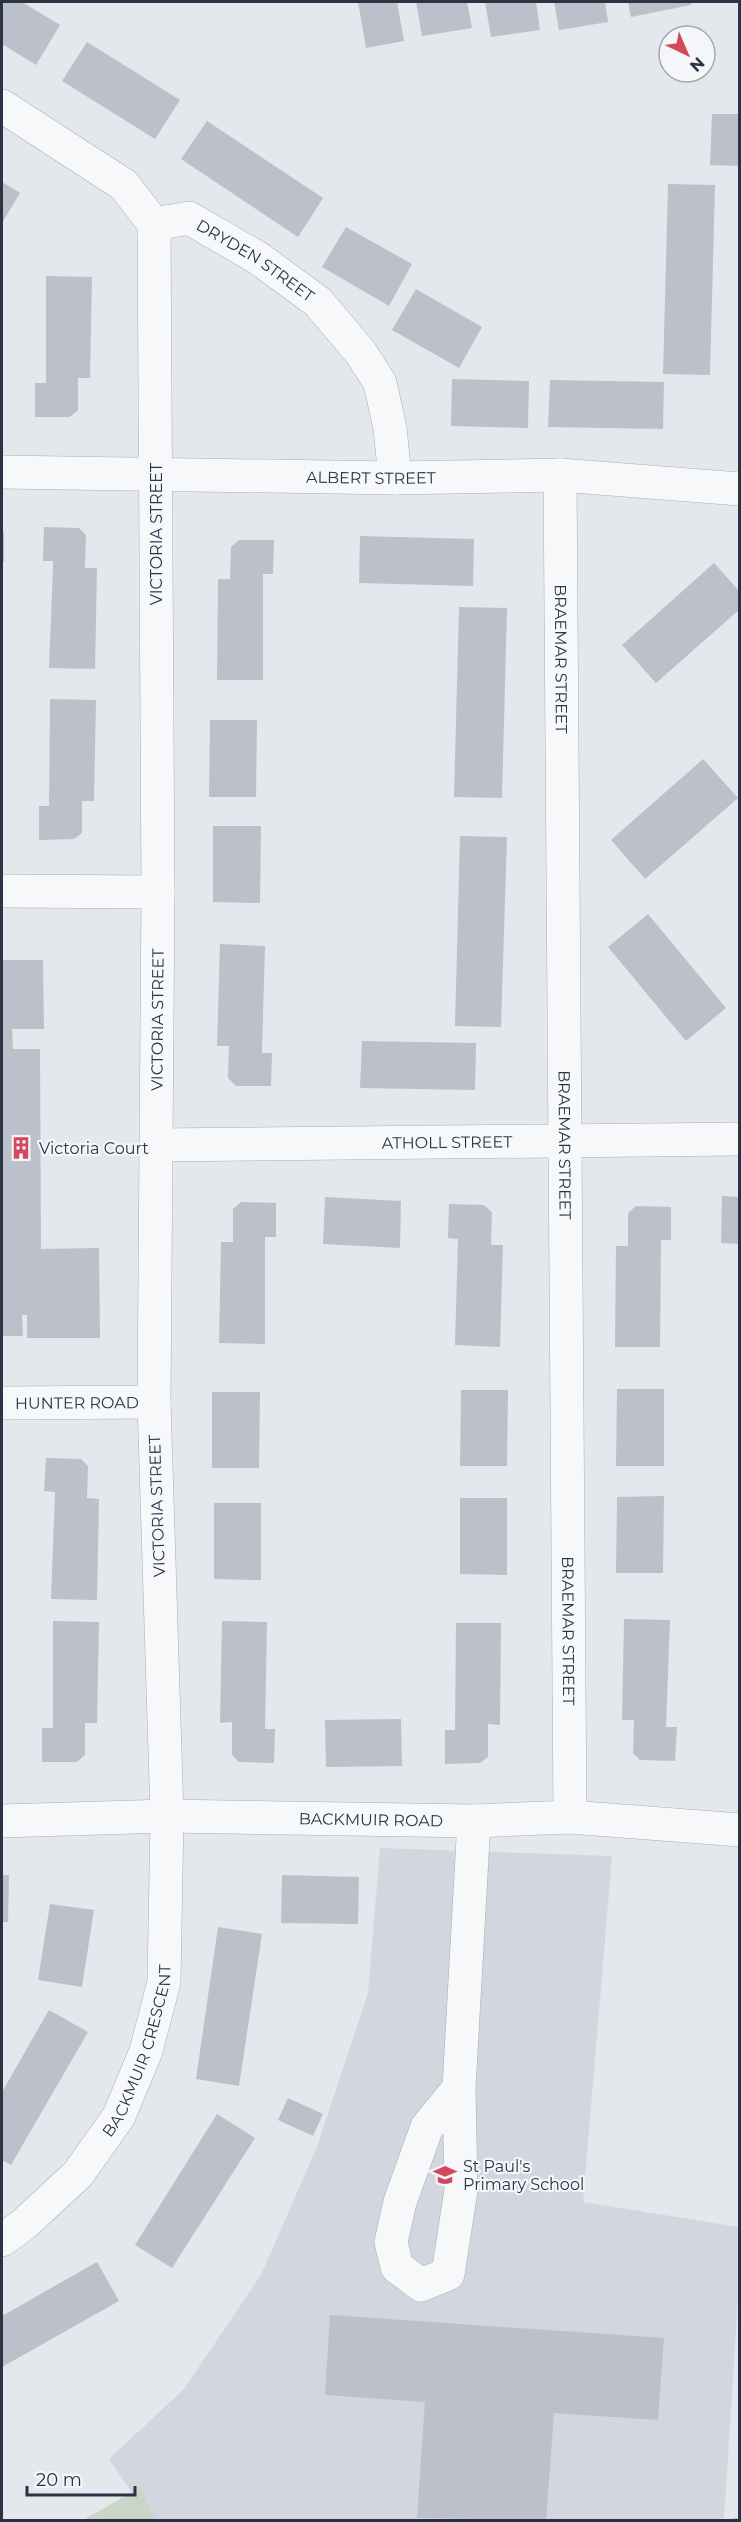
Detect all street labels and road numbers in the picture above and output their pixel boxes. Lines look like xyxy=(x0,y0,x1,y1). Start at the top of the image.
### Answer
street label: DRYDEN STREET xyxy=(193,215,319,306)
street label: VICTORIA STREET xyxy=(147,462,166,605)
street label: ALBERT STREET xyxy=(306,467,437,488)
street label: BRAEMAR STREET xyxy=(551,584,571,735)
street label: VICTORIA STREET xyxy=(147,948,167,1091)
street label: BRAEMAR STREET xyxy=(555,1070,575,1221)
street label: ATHOLL STREET xyxy=(382,1132,513,1152)
street label: HUNTER ROAD xyxy=(15,1393,139,1412)
street label: VICTORIA STREET xyxy=(145,1434,169,1577)
street label: BRAEMAR STREET xyxy=(559,1556,579,1707)
street label: BACKMUIR ROAD xyxy=(299,1809,443,1830)
street label: BACKMUIR CRESCENT xyxy=(98,1963,174,2140)

